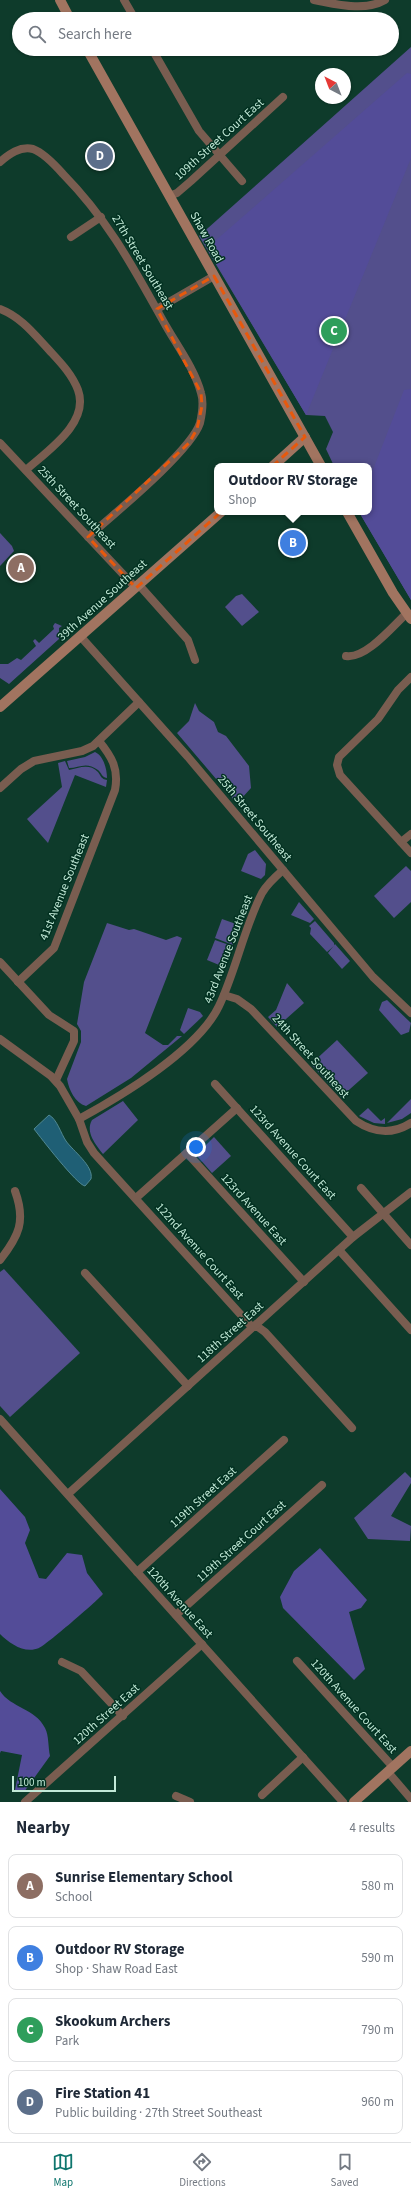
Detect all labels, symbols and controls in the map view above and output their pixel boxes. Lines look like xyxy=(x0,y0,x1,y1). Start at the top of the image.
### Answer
search box xyxy=(12,12,399,56)
icon: search xyxy=(26,23,48,45)
text: Search here xyxy=(58,24,132,45)
north arrow xyxy=(315,68,351,104)
street label: 109th Street Court East xyxy=(171,95,268,184)
pin: D xyxy=(87,141,113,171)
street label: Shaw Road xyxy=(186,209,228,266)
street label: 27th Street Southeast xyxy=(107,212,178,313)
pin: C xyxy=(321,316,347,346)
street label: 25th Street Southeast xyxy=(34,462,120,553)
popup xyxy=(214,463,372,515)
text: Outdoor RV Storage xyxy=(228,470,358,491)
text: Shop xyxy=(228,491,257,509)
pin: B xyxy=(280,528,306,558)
pin: A xyxy=(8,553,34,583)
street label: 39th Avenue Southeast xyxy=(54,556,151,645)
street label: 25th Street Southeast xyxy=(213,771,296,865)
street label: 41st Avenue Southeast xyxy=(35,831,94,943)
street label: 43rd Avenue Southeast xyxy=(200,892,257,1006)
street label: 24th Street Southeast xyxy=(268,1010,353,1102)
street label: 123rd Avenue Court East xyxy=(245,1101,340,1203)
your location xyxy=(186,1137,206,1157)
street label: 123rd Avenue East xyxy=(217,1170,291,1249)
street label: 122nd Avenue Court East xyxy=(152,1199,248,1303)
street label: 118th Street East xyxy=(193,1298,267,1367)
street label: 119th Street East xyxy=(166,1463,240,1532)
street label: 119th Street Court East xyxy=(193,1497,290,1586)
street label: 120th Avenue East xyxy=(143,1563,217,1642)
street label: 120th Avenue Court East xyxy=(306,1655,401,1757)
street label: 120th Street East xyxy=(69,1680,143,1749)
scale bar xyxy=(12,1774,116,1793)
text: 100 m xyxy=(18,1775,46,1790)
text: Nearby xyxy=(16,1816,70,1840)
text: 4 results xyxy=(350,1819,395,1837)
text: Sunrise Elementary School xyxy=(55,1867,233,1888)
text: A xyxy=(26,1877,34,1895)
text: 580 m xyxy=(361,1877,394,1895)
text: School xyxy=(55,1888,92,1906)
text: Outdoor RV Storage xyxy=(55,1939,184,1960)
text: B xyxy=(26,1949,34,1967)
text: 590 m xyxy=(361,1949,394,1967)
text: Shop · Shaw Road East xyxy=(55,1960,178,1978)
text: Skookum Archers xyxy=(55,2011,170,2032)
text: C xyxy=(26,2021,34,2039)
text: 790 m xyxy=(361,2021,394,2039)
text: Park xyxy=(55,2032,79,2050)
text: Fire Station 41 xyxy=(55,2083,150,2104)
text: D xyxy=(26,2093,34,2111)
text: 960 m xyxy=(361,2093,394,2111)
text: Public building · 27th Street Southeast xyxy=(55,2104,262,2122)
tab: Map xyxy=(52,2151,74,2190)
tab: Directions xyxy=(179,2151,226,2190)
tab: Saved xyxy=(331,2151,359,2190)

